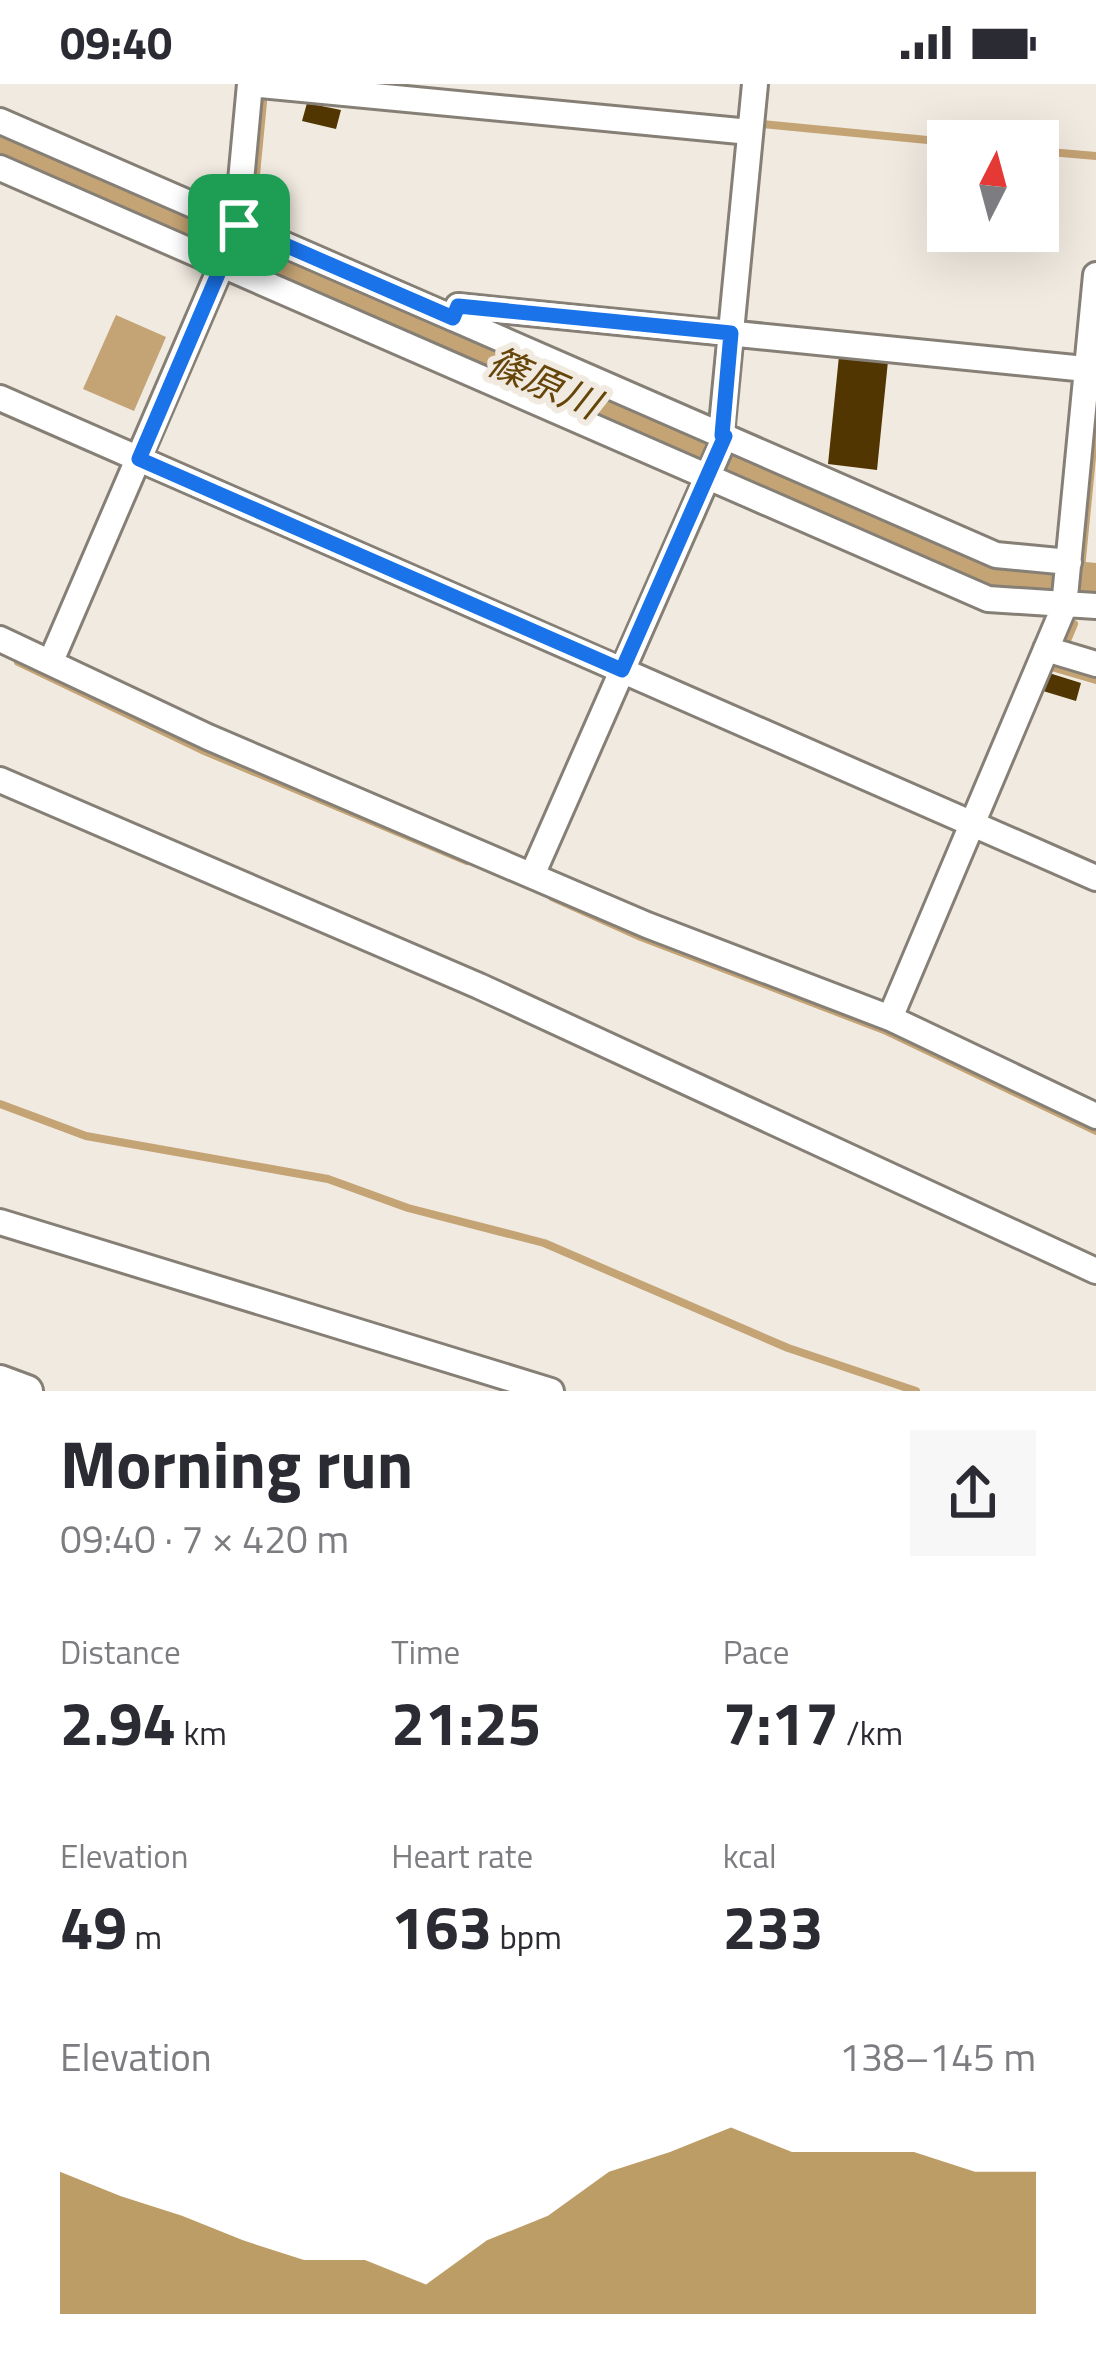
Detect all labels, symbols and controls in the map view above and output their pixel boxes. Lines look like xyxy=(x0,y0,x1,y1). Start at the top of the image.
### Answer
text: 09:40 xyxy=(60,8,172,76)
north arrow xyxy=(927,120,1059,252)
map controls xyxy=(927,120,1059,252)
pin xyxy=(188,174,290,276)
icon: arrive xyxy=(206,192,272,258)
water label: 篠原川 xyxy=(479,331,613,434)
text: Morning run xyxy=(60,1413,413,1514)
button: share xyxy=(910,1430,1036,1556)
text: 09:40 · 7 × 420 m xyxy=(60,1509,349,1568)
text: Distance xyxy=(60,1627,181,1677)
text: Time xyxy=(391,1627,460,1677)
text: Pace xyxy=(723,1627,789,1677)
text: 2.94 xyxy=(60,1677,176,1768)
text: 21:25 xyxy=(391,1677,541,1768)
text: 7:17 xyxy=(723,1677,839,1768)
text: km xyxy=(176,1708,227,1758)
text: /km xyxy=(839,1708,903,1758)
text: Elevation xyxy=(60,1831,188,1881)
text: Heart rate xyxy=(391,1831,533,1881)
text: kcal xyxy=(723,1831,777,1881)
text: 49 xyxy=(60,1881,127,1972)
text: 163 xyxy=(391,1881,492,1972)
text: 233 xyxy=(723,1881,823,1972)
text: m xyxy=(127,1912,162,1962)
text: bpm xyxy=(492,1912,562,1962)
text: Elevation xyxy=(60,2027,212,2086)
text: 138–145 m xyxy=(839,2027,1036,2086)

